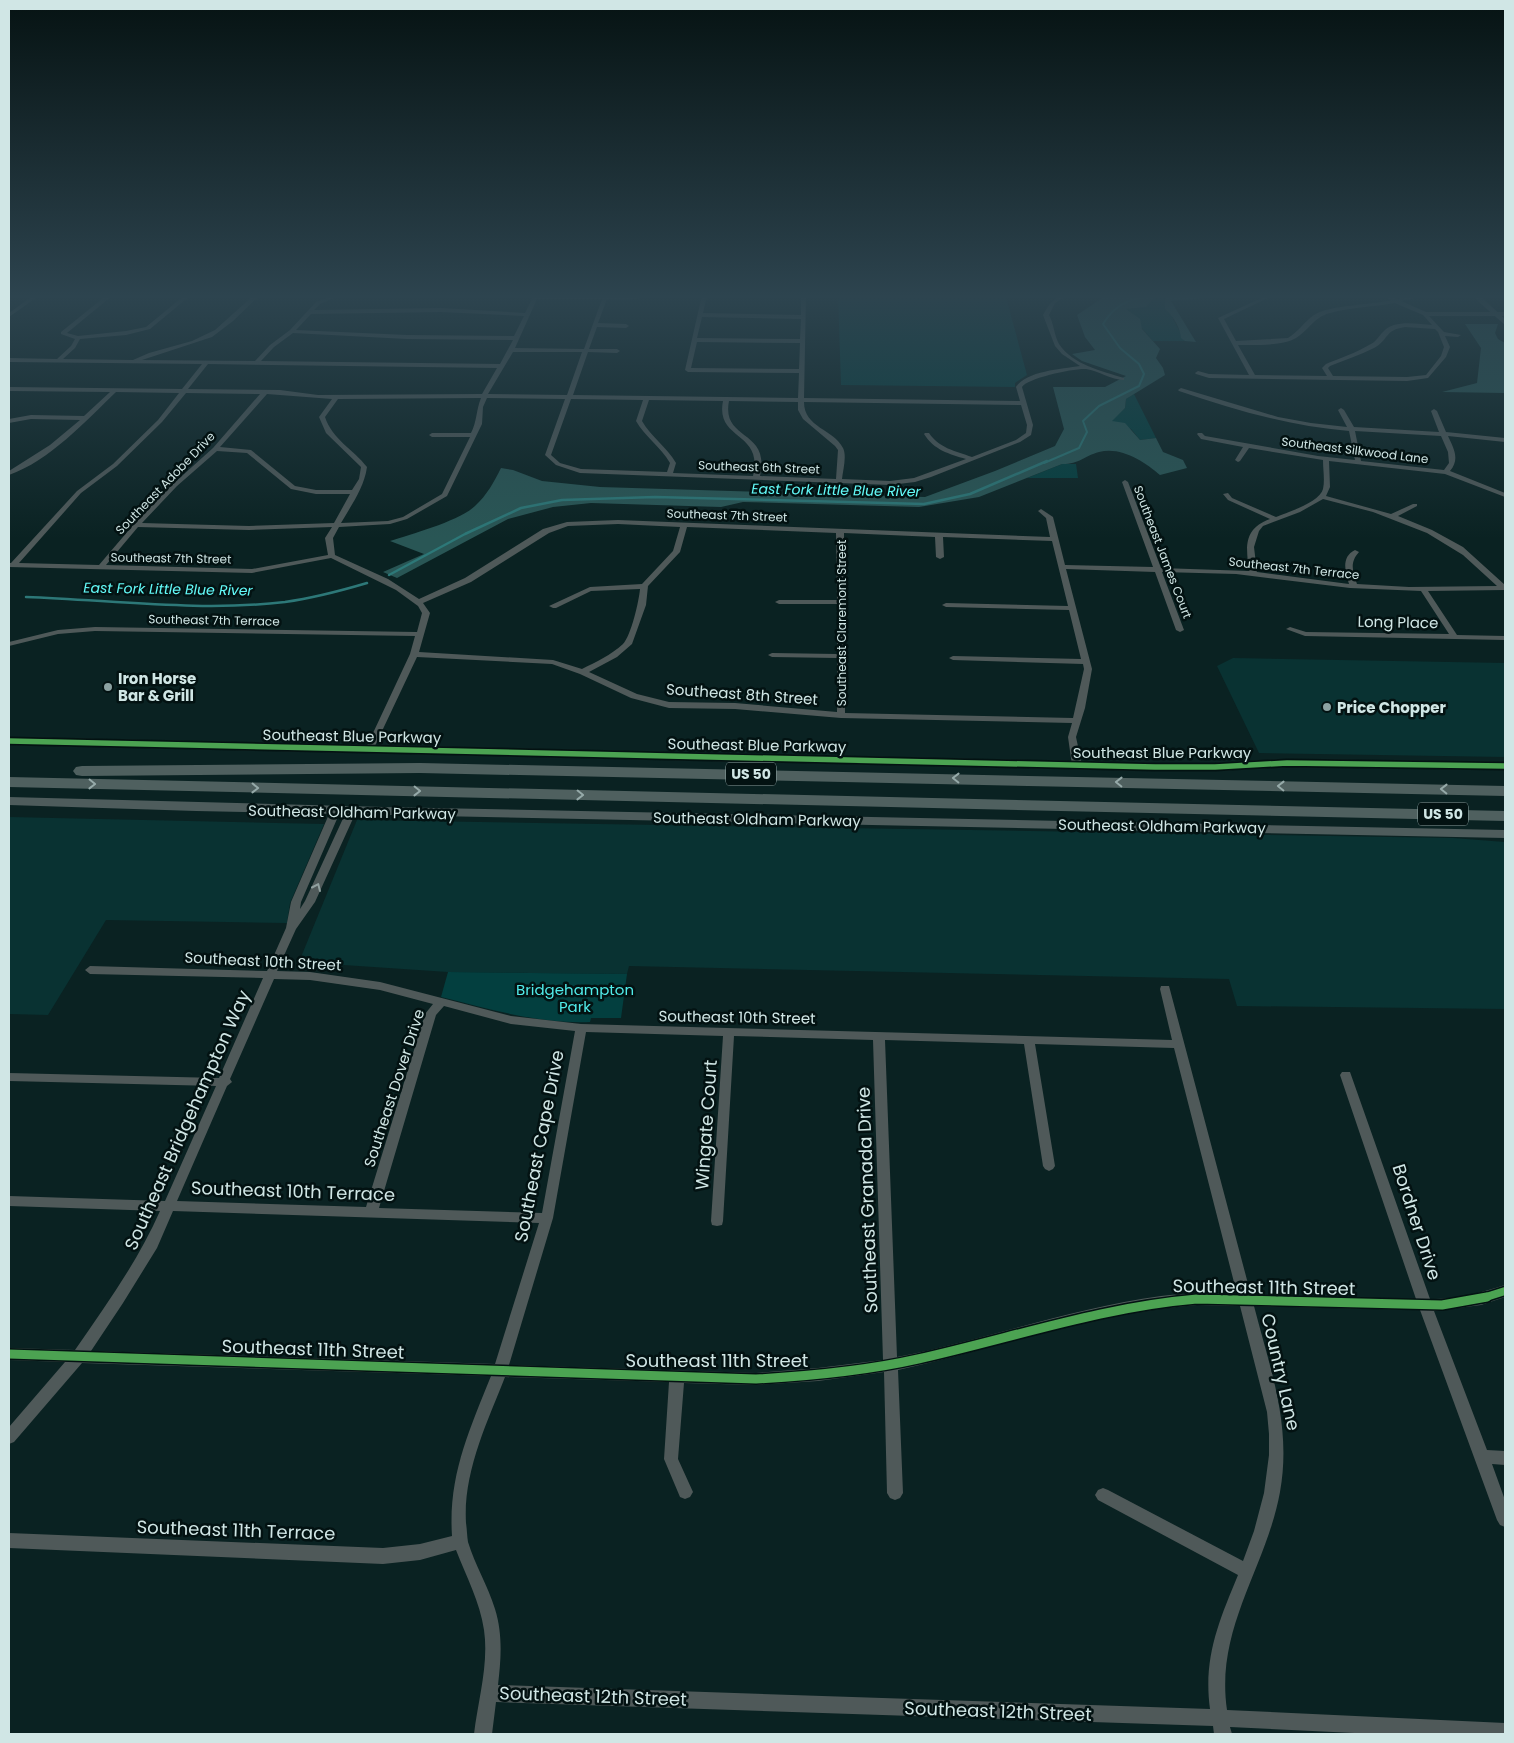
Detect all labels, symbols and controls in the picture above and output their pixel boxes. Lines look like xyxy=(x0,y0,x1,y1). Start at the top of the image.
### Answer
street label: Southeast Adobe Drive xyxy=(111,428,219,538)
street label: Southeast Silkwood Lane xyxy=(1281,433,1429,467)
street label: Southeast 6th Street xyxy=(698,456,820,478)
water label: East Fork Little Blue River xyxy=(751,479,922,501)
street label: Southeast James Court xyxy=(1130,483,1196,621)
street label: Southeast 7th Street xyxy=(666,504,788,526)
street label: Southeast Claremont Street xyxy=(833,540,850,706)
street label: Southeast 7th Street xyxy=(110,548,232,568)
street label: Southeast 7th Terrace xyxy=(1228,553,1360,583)
water label: East Fork Little Blue River xyxy=(83,578,254,600)
street label: Southeast 7th Terrace xyxy=(148,610,280,630)
street label: Long Place xyxy=(1357,611,1439,633)
place label: Iron Horse Bar & Grill xyxy=(118,668,196,706)
street label: Southeast 8th Street xyxy=(665,678,819,710)
marker: Iron Horse Bar & Grill xyxy=(102,681,114,693)
place label: Price Chopper xyxy=(1337,697,1446,718)
marker: Price Chopper xyxy=(1321,701,1333,713)
street label: Southeast Blue Parkway xyxy=(263,724,442,748)
street label: Southeast Blue Parkway xyxy=(668,733,847,757)
street label: Southeast Blue Parkway xyxy=(1073,742,1252,763)
road number: US 50 xyxy=(726,762,776,786)
one-way arrow xyxy=(952,773,960,784)
one-way arrow xyxy=(1115,777,1122,787)
one-way arrow xyxy=(89,779,97,789)
one-way arrow xyxy=(1277,781,1285,791)
one-way arrow xyxy=(252,783,259,793)
one-way arrow xyxy=(1440,784,1448,795)
one-way arrow xyxy=(414,786,422,796)
one-way arrow xyxy=(576,789,584,800)
street label: Southeast Oldham Parkway xyxy=(248,800,457,824)
road number: US 50 xyxy=(1418,802,1468,826)
street label: Southeast Oldham Parkway xyxy=(653,807,862,831)
street label: Southeast Oldham Parkway xyxy=(1058,814,1267,838)
one-way arrow xyxy=(311,883,321,892)
street label: Southeast 10th Street xyxy=(184,946,342,976)
park label: Bridgehampton Park xyxy=(516,979,634,1017)
street label: Southeast Bridgehampton Way xyxy=(118,986,256,1254)
street label: Southeast 10th Street xyxy=(658,1005,816,1029)
street label: Southeast Dover Drive xyxy=(359,1006,429,1170)
street label: Southeast Cape Drive xyxy=(508,1048,570,1244)
street label: Wingate Court xyxy=(689,1059,723,1191)
street label: Southeast Granada Drive xyxy=(851,1086,883,1314)
street label: Bordner Drive xyxy=(1386,1161,1448,1283)
street label: Southeast 10th Terrace xyxy=(190,1175,396,1207)
street label: Southeast 11th Street xyxy=(1172,1273,1356,1301)
street label: Country Lane xyxy=(1255,1311,1307,1433)
street label: Southeast 11th Street xyxy=(221,1333,405,1365)
street label: Southeast 11th Street xyxy=(626,1348,808,1373)
street label: Southeast 11th Terrace xyxy=(136,1514,336,1546)
street label: Southeast 12th Street xyxy=(499,1680,687,1712)
street label: Southeast 12th Street xyxy=(904,1695,1092,1727)

